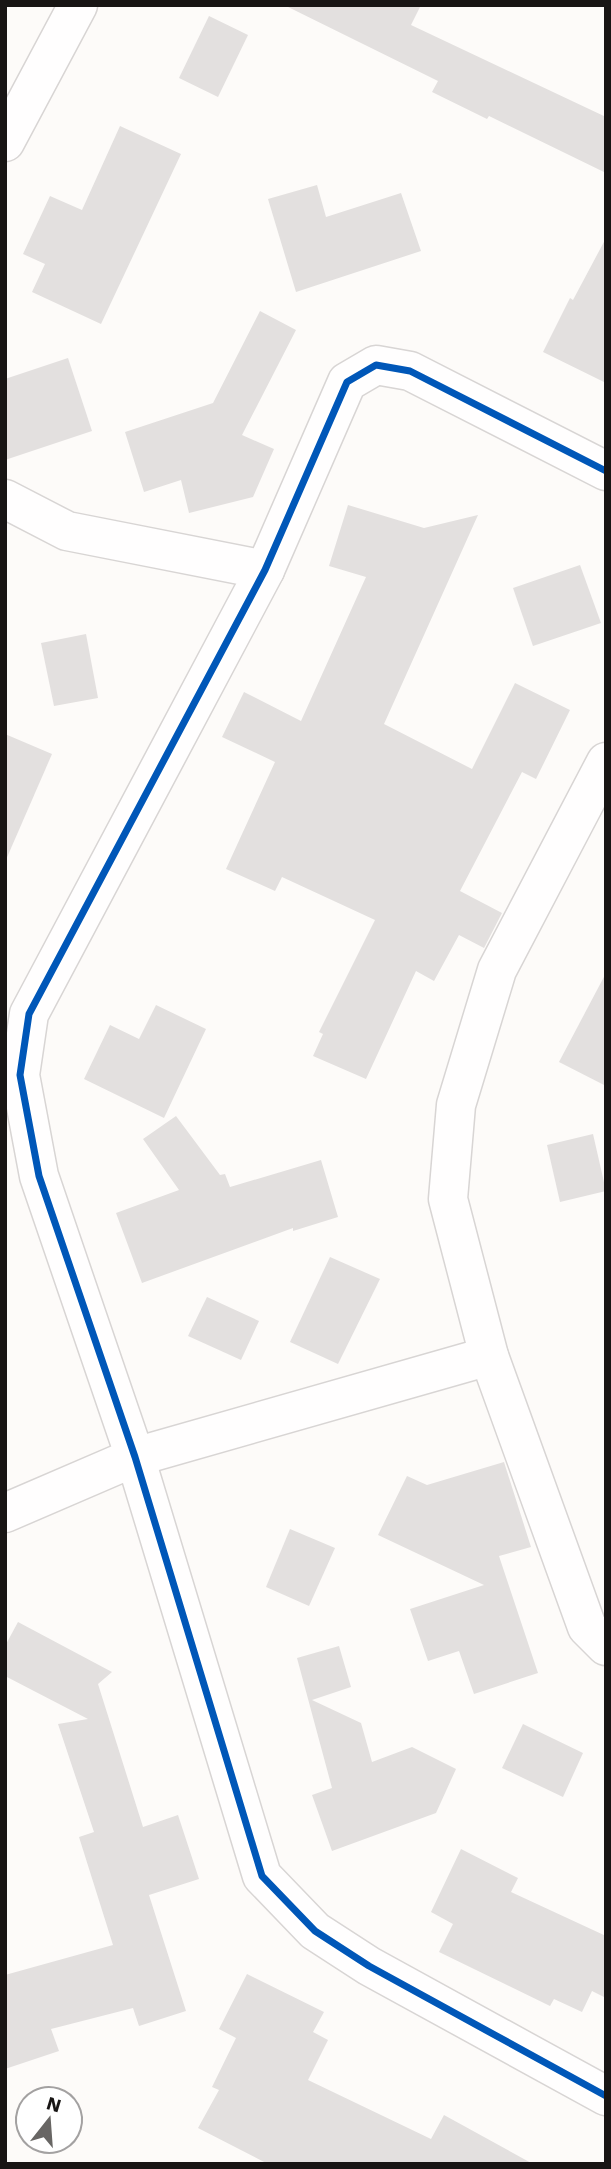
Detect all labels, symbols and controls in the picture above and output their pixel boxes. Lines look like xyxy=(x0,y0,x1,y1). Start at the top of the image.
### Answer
north arrow xyxy=(14,2085,84,2155)
text: N xyxy=(44,2091,64,2117)

